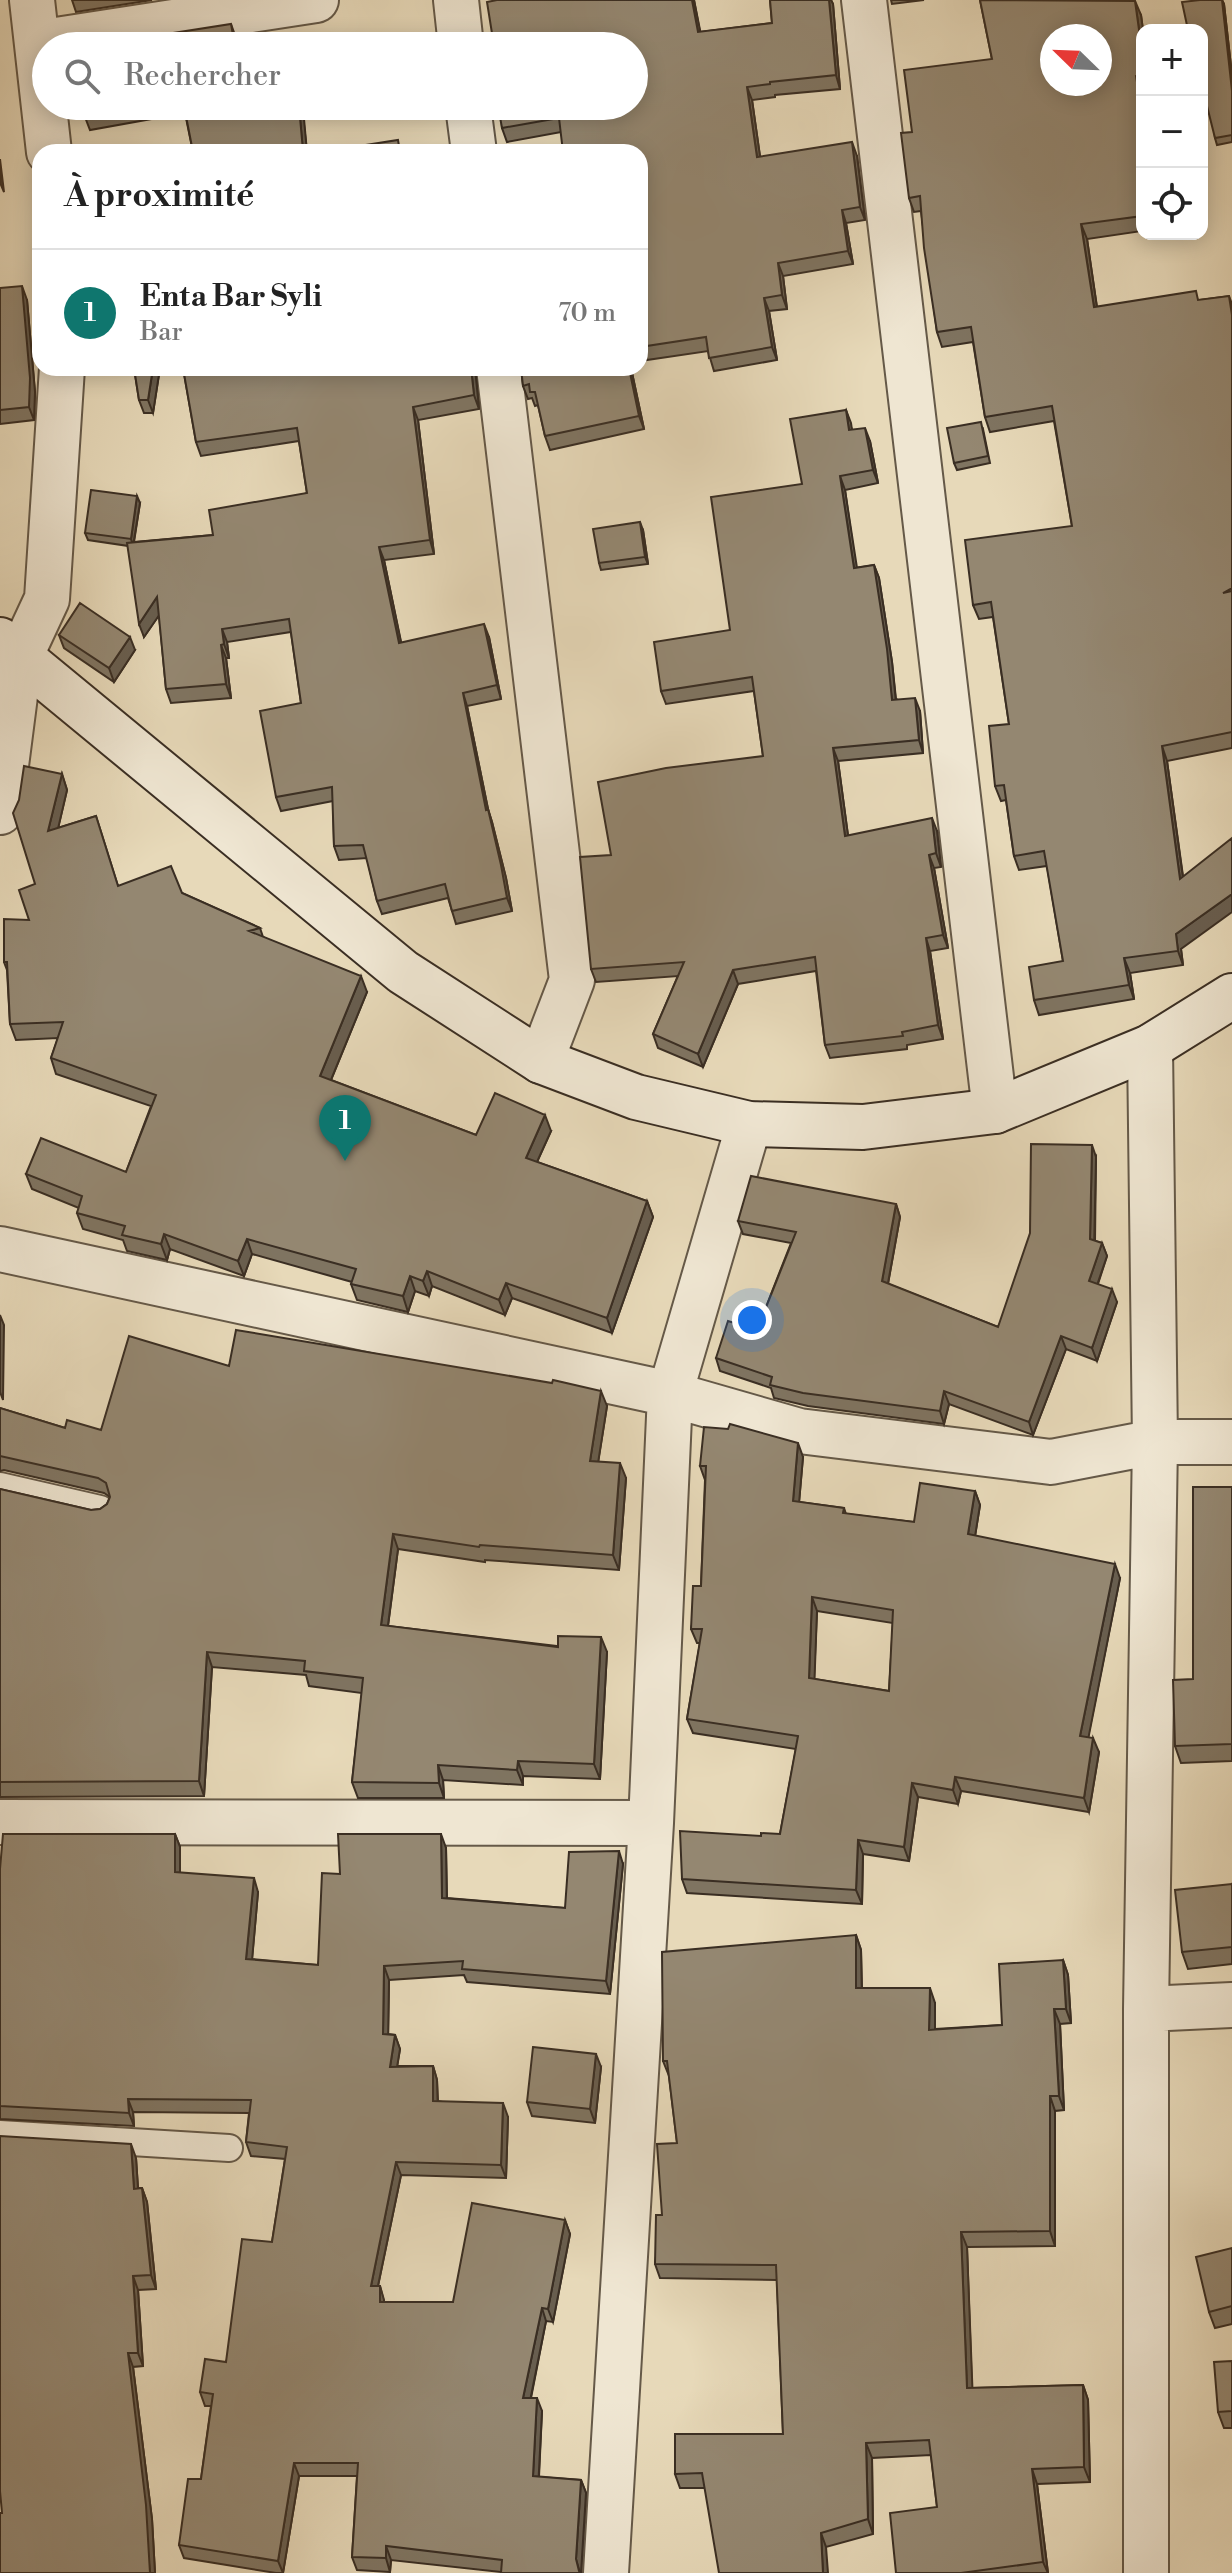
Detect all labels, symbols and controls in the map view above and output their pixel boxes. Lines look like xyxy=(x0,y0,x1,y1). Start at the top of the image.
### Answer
north arrow xyxy=(1040,24,1112,96)
map controls xyxy=(1136,24,1208,240)
button: + xyxy=(1136,24,1208,96)
search box xyxy=(32,32,648,120)
icon: search xyxy=(60,54,104,98)
text: Rechercher xyxy=(124,57,281,95)
button: − xyxy=(1136,96,1208,168)
button: locate xyxy=(1136,168,1208,240)
text: À proximité xyxy=(64,175,254,217)
text: Enta Bar Syli xyxy=(140,278,322,316)
text: 1 xyxy=(84,297,96,329)
text: 70 m xyxy=(558,297,616,329)
text: Bar xyxy=(140,316,183,348)
pin: 1 xyxy=(319,1095,371,1161)
your location xyxy=(732,1300,772,1340)

